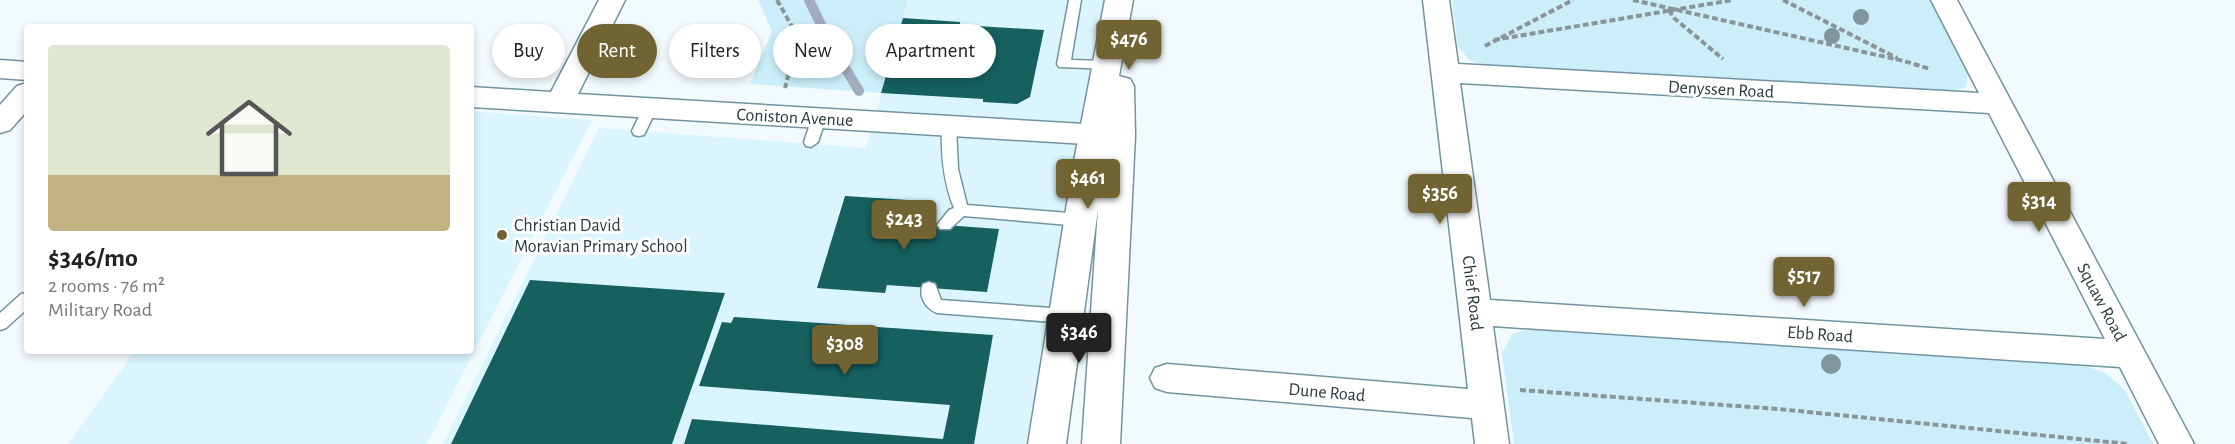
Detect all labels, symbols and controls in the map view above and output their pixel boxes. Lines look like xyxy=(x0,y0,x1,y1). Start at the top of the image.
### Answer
pin: $476 xyxy=(1093,20,1165,71)
chip: Buy xyxy=(492,24,565,78)
chip: Rent xyxy=(577,24,657,78)
chip: Filters xyxy=(669,24,761,78)
chip: New xyxy=(773,24,853,78)
chip: Apartment xyxy=(865,24,996,78)
text: $476 xyxy=(1110,29,1148,49)
street label: Denyssen Road xyxy=(1667,78,1774,102)
icon: home xyxy=(195,84,303,192)
street label: Coniston Avenue xyxy=(736,106,854,130)
pin: $461 xyxy=(1052,159,1124,210)
text: $461 xyxy=(1070,168,1106,188)
pin: $356 xyxy=(1404,174,1476,225)
pin: $314 xyxy=(2003,182,2075,233)
text: $356 xyxy=(1422,183,1458,203)
text: $314 xyxy=(2022,191,2056,211)
pin: $243 xyxy=(868,200,940,251)
text: $243 xyxy=(885,209,923,229)
place label: Christian David Moravian Primary School xyxy=(514,217,688,256)
marker: Christian David Moravian Primary School xyxy=(495,228,509,242)
text: $346/mo xyxy=(48,245,138,271)
street label: Chief Road xyxy=(1458,255,1486,332)
pin: $517 xyxy=(1768,257,1840,308)
street label: Squaw Road xyxy=(2073,261,2129,344)
text: $517 xyxy=(1787,266,1821,286)
text: 2 rooms · 76 m² xyxy=(48,276,165,296)
text: Military Road xyxy=(48,300,152,320)
pin: $346 xyxy=(1043,313,1115,364)
text: $346 xyxy=(1060,322,1098,342)
street label: Ebb Road xyxy=(1786,324,1853,346)
pin: $308 xyxy=(809,325,881,376)
text: $308 xyxy=(826,334,864,354)
street label: Dune Road xyxy=(1288,381,1366,405)

